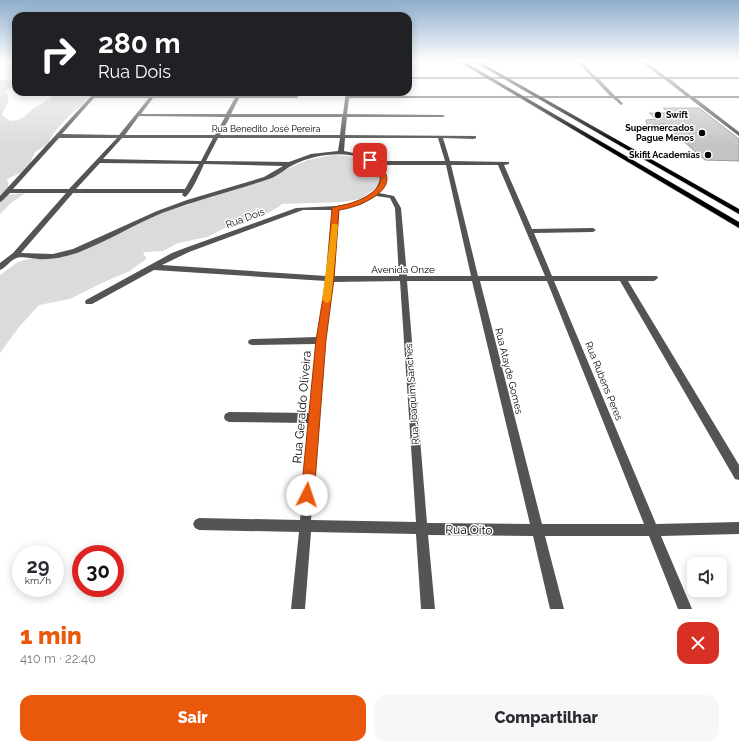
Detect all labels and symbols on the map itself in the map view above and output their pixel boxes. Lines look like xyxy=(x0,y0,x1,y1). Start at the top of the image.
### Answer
marker: Swift xyxy=(653,110,663,120)
place label: Swift xyxy=(666,110,689,120)
place label: Supermercados Pague Menos xyxy=(625,123,695,143)
street label: Rua Benedito José Pereira xyxy=(212,124,320,134)
marker: Supermercados Pague Menos xyxy=(697,128,707,138)
pin xyxy=(353,143,387,177)
place label: Skifit Academias xyxy=(629,150,701,160)
marker: Skifit Academias xyxy=(703,150,713,160)
street label: Rua Dois xyxy=(224,206,266,230)
street label: Avenida Onze xyxy=(371,264,435,275)
street label: Rua Atayde Gomes xyxy=(493,327,525,415)
street label: Rua Rubens Peres xyxy=(583,340,625,422)
street label: Rua Joaquim Sanches xyxy=(403,343,421,445)
street label: Rua Geraldo Oliveira xyxy=(290,350,314,464)
position arrow xyxy=(286,474,328,516)
street label: Rua Oito xyxy=(445,523,493,537)
speed limit sign: 30 xyxy=(72,545,124,597)

